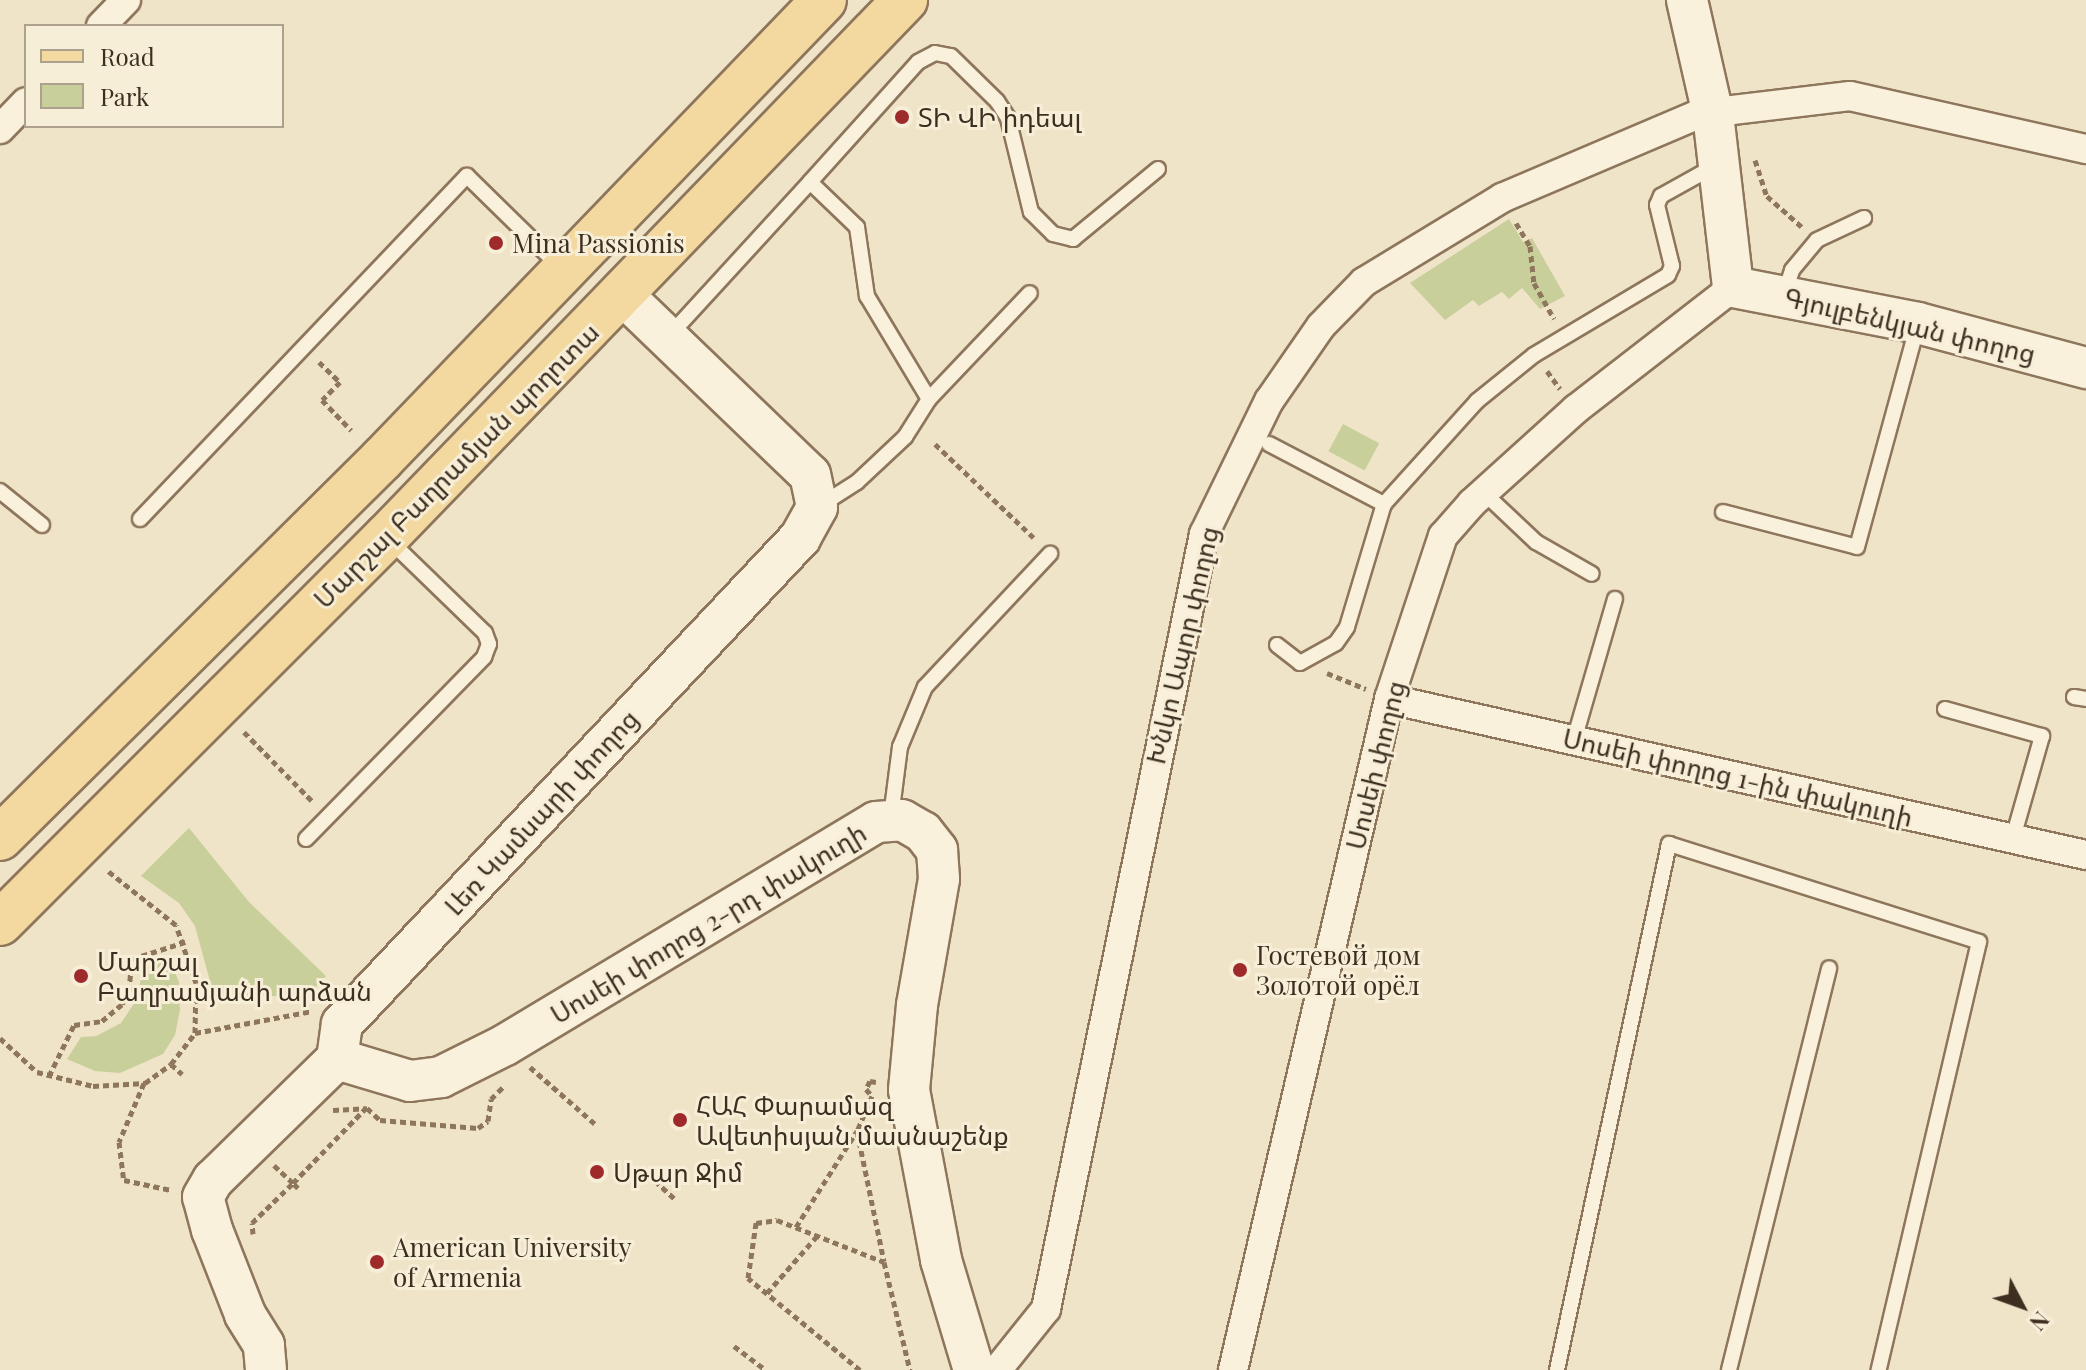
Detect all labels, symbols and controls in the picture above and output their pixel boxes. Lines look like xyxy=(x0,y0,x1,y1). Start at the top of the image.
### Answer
legend xyxy=(24,24,284,128)
text: Road xyxy=(100,40,155,72)
text: Park xyxy=(100,80,149,112)
place label: ՏԻ ՎԻ իդեալ xyxy=(918,101,1081,133)
marker: ՏԻ ՎԻ իդեալ xyxy=(893,108,911,126)
place label: Mina Passionis xyxy=(512,227,685,259)
marker: Mina Passionis xyxy=(487,234,505,252)
street label: Գյուլբենկյան փողոց xyxy=(1781,281,2039,369)
street label: Մարշալ Բաղրամյան պողոտա xyxy=(307,316,605,614)
street label: Խնկո Ապոր փողոց xyxy=(1139,523,1225,767)
street label: Սոսեի փողոց xyxy=(1339,677,1411,853)
street label: Լեռ Կամսարի փողոց xyxy=(438,703,644,921)
street label: Սոսեի փողոց 1-ին փակուղի xyxy=(1560,721,1916,833)
street label: Սոսեի փողոց 2-րդ փակուղի xyxy=(545,816,871,1030)
place label: Гостевой дом Золотой орёл xyxy=(1256,939,1421,1000)
place label: Մարշալ Բաղրամյանի արձան xyxy=(97,945,372,1006)
marker: Гостевой дом Золотой орёл xyxy=(1231,961,1249,979)
marker: Մարշալ Բաղրամյանի արձան xyxy=(72,967,90,985)
place label: ՀԱՀ Փարամազ Ավետիսյան մասնաշենք xyxy=(696,1089,1009,1150)
marker: ՀԱՀ Փարամազ Ավետիսյան մասնաշենք xyxy=(671,1111,689,1129)
place label: Սթար Ջիմ xyxy=(613,1156,743,1188)
marker: Սթար Ջիմ xyxy=(588,1163,606,1181)
place label: American University of Armenia xyxy=(393,1231,632,1292)
marker: American University of Armenia xyxy=(368,1253,386,1271)
north arrow xyxy=(1982,1266,2062,1346)
text: N xyxy=(2024,1306,2057,1338)

